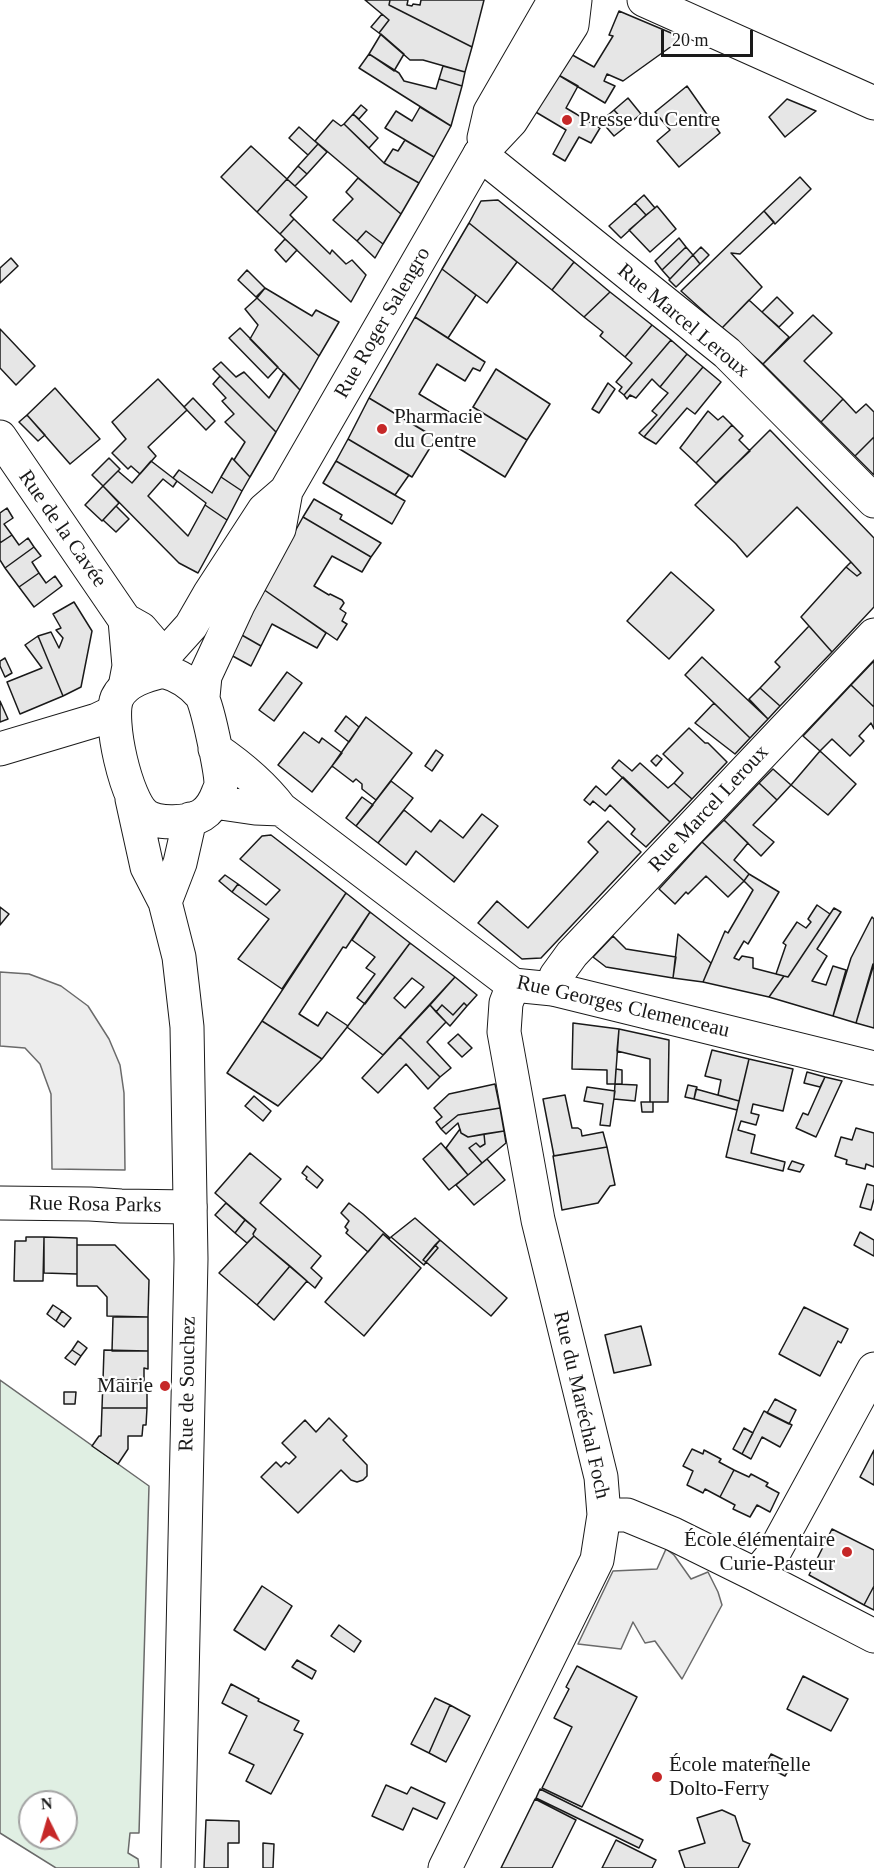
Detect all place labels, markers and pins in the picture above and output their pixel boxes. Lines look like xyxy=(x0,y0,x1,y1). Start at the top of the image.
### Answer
place label: Presse du Centre xyxy=(579,107,720,133)
marker: Presse du Centre xyxy=(560,113,574,127)
place label: Pharmacie du Centre xyxy=(394,404,483,454)
marker: Pharmacie du Centre xyxy=(375,422,389,436)
place label: Mairie xyxy=(97,1373,153,1399)
marker: Mairie xyxy=(158,1379,172,1393)
place label: École élémentaire Curie-Pasteur xyxy=(684,1527,835,1577)
marker: École élémentaire Curie-Pasteur xyxy=(840,1545,854,1559)
place label: École maternelle Dolto-Ferry xyxy=(669,1752,811,1802)
marker: École maternelle Dolto-Ferry xyxy=(650,1770,664,1784)

